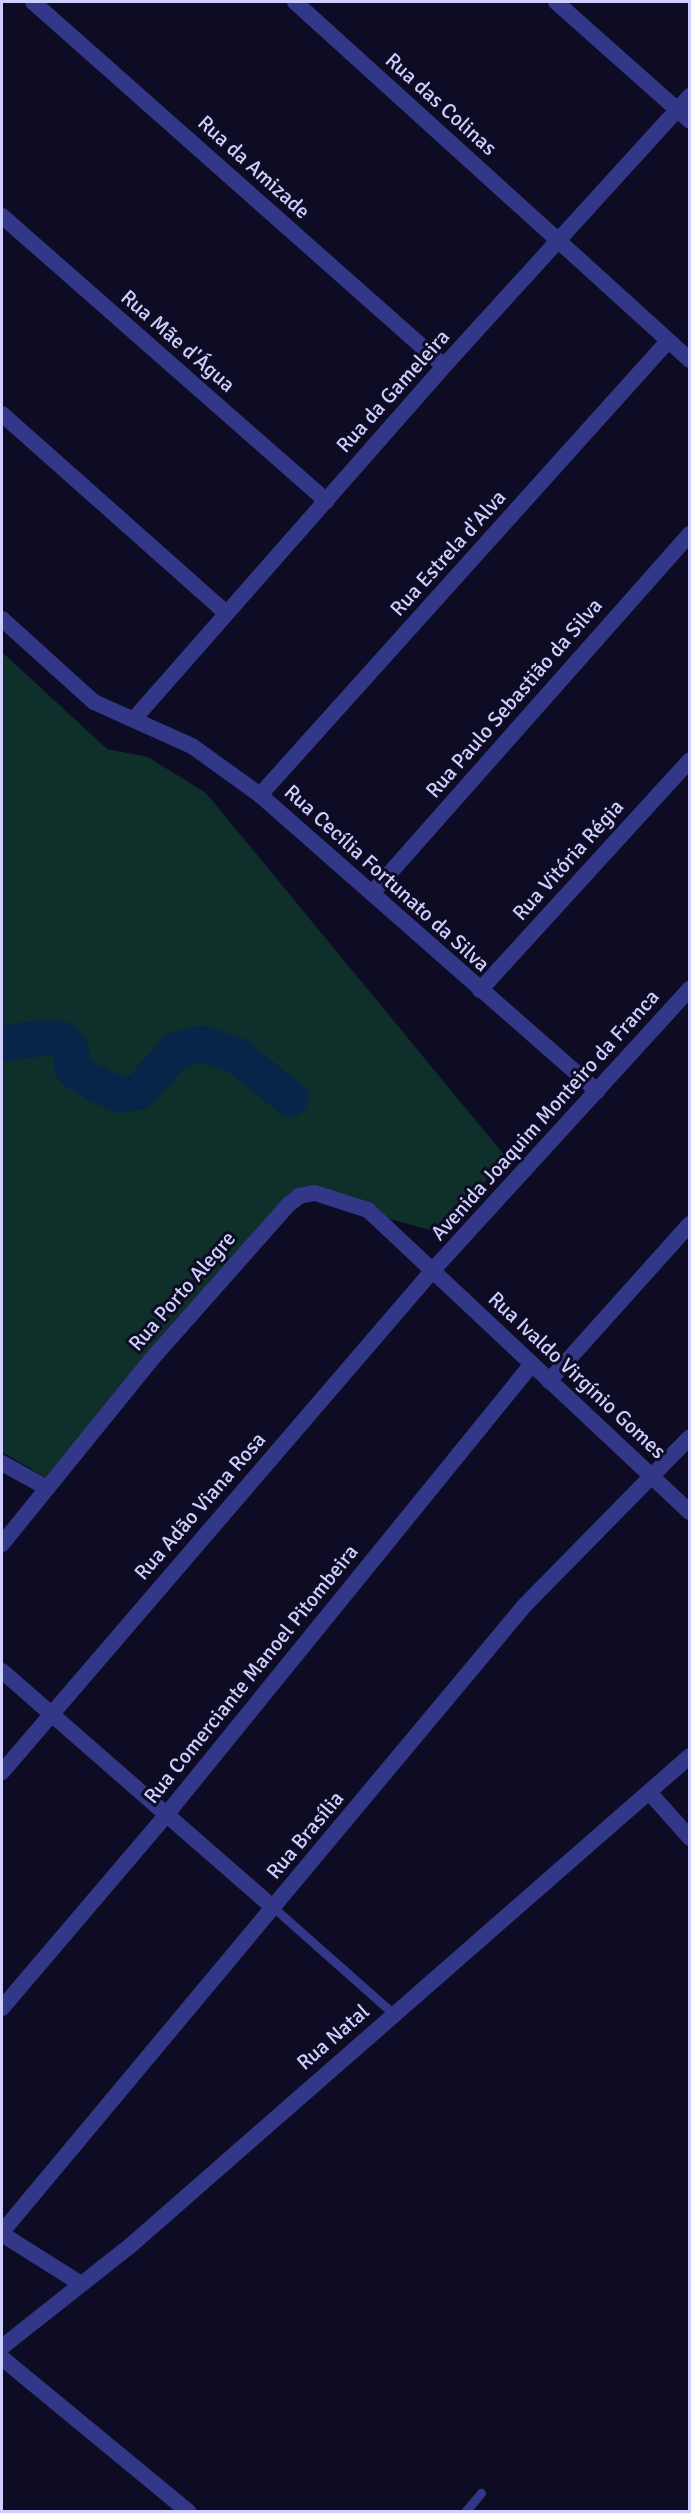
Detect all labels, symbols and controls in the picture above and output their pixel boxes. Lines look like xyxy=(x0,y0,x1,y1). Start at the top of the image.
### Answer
street label: Rua das Colinas xyxy=(380,47,502,161)
street label: Rua da Amizade xyxy=(193,110,315,224)
street label: Rua Mãe d'Água xyxy=(116,285,240,397)
street label: Rua da Gameleira xyxy=(331,324,455,458)
street label: Rua Estrela d'Alva xyxy=(385,485,511,621)
street label: Rua Paulo Sebastião da Silva xyxy=(420,593,608,803)
street label: Rua Cecília Fortunato da Silva xyxy=(279,779,495,977)
street label: Rua Vitória Régia xyxy=(507,794,629,926)
street label: Avenida Joaquim Monteiro da Franca xyxy=(426,984,664,1246)
street label: Rua Porto Alegre xyxy=(123,1226,241,1356)
street label: Rua Ivaldo Virgínio Gomes xyxy=(483,1286,671,1464)
street label: Rua Adão Viana Rosa xyxy=(129,1427,271,1585)
street label: Rua Comerciante Manoel Pitombeira xyxy=(139,1539,363,1809)
street label: Rua Brasília xyxy=(261,1786,349,1884)
street label: Rua Natal xyxy=(292,1999,374,2075)

